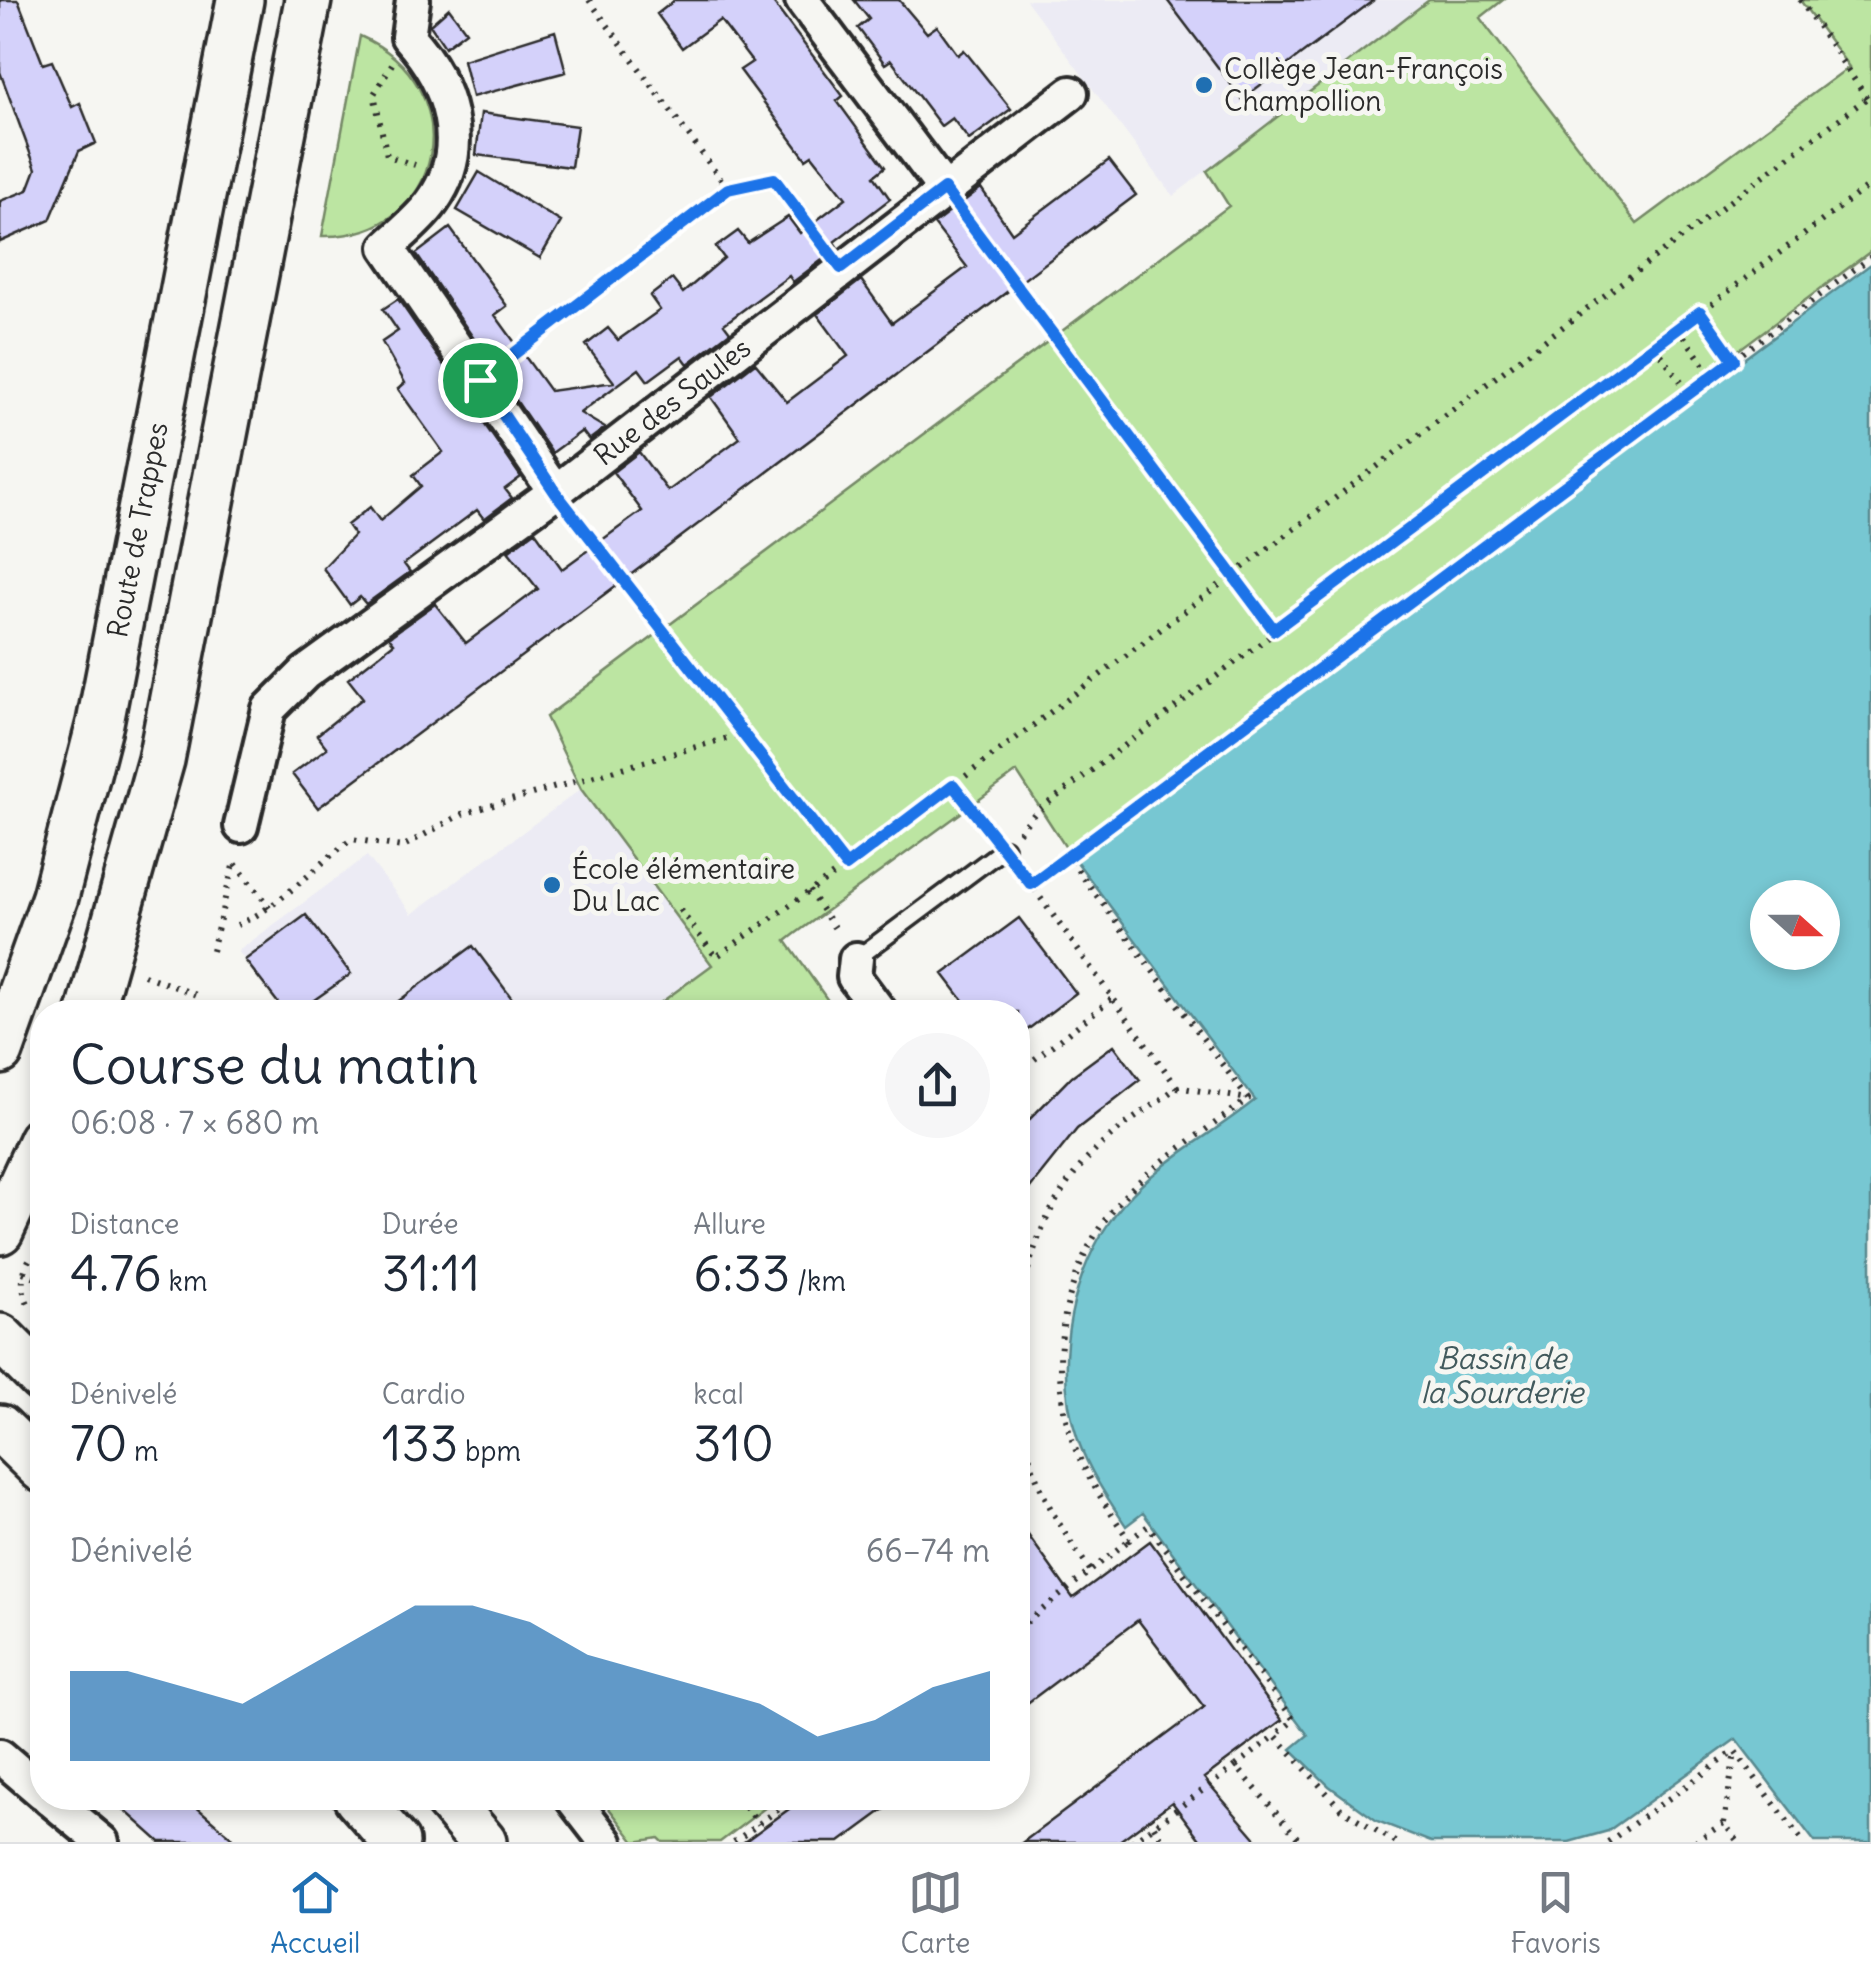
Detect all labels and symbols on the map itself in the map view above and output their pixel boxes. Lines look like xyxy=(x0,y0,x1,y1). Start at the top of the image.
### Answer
place label: Collège Jean-François Champollion xyxy=(1224,51,1503,119)
marker: Collège Jean-François Champollion xyxy=(1193,74,1215,96)
street label: Rue des Saules xyxy=(587,330,758,473)
pin xyxy=(438,338,523,423)
street label: Route de Trappes xyxy=(99,419,176,640)
place label: École élémentaire Du Lac xyxy=(572,850,795,919)
marker: École élémentaire Du Lac xyxy=(541,874,563,896)
north arrow xyxy=(1750,880,1840,970)
water label: Bassin de la Sourderie xyxy=(1421,1339,1585,1411)

